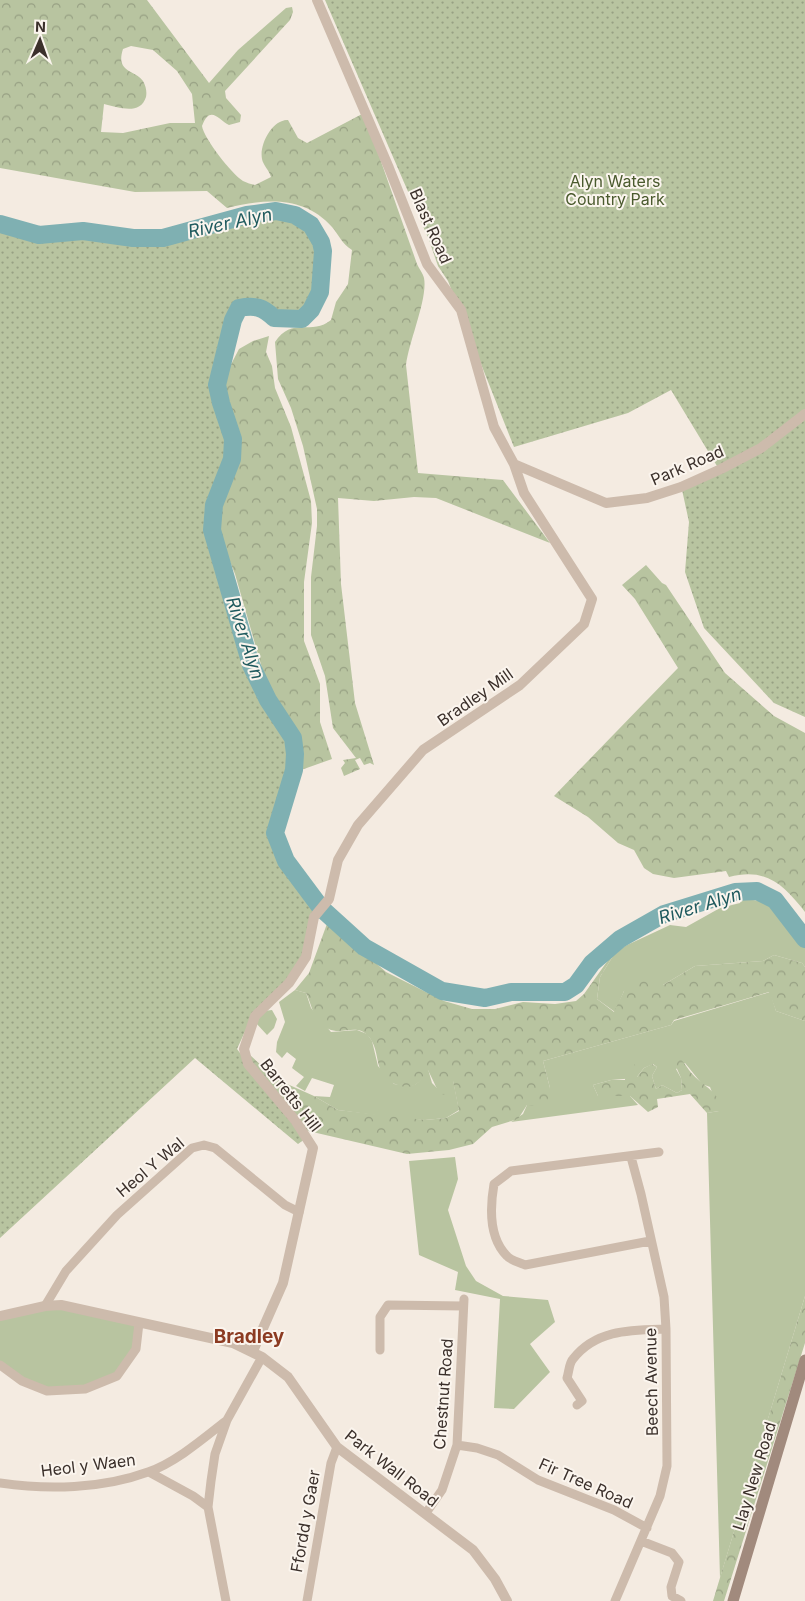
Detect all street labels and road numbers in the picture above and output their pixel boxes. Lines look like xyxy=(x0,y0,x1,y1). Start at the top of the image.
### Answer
street label: Blast Road xyxy=(406,185,456,267)
street label: Park Road xyxy=(647,441,727,489)
street label: Bradley Mill xyxy=(433,664,517,730)
street label: Barretts Hill xyxy=(256,1054,326,1136)
street label: Heol Y Wal xyxy=(112,1133,188,1201)
street label: Beech Avenue xyxy=(640,1328,662,1436)
street label: Chestnut Road xyxy=(429,1338,457,1450)
street label: Llay New Road xyxy=(728,1419,780,1533)
street label: Park Wall Road xyxy=(341,1425,443,1511)
street label: Heol y Waen xyxy=(39,1449,137,1481)
street label: Fir Tree Road xyxy=(536,1453,636,1513)
street label: Ffordd y Gaer xyxy=(286,1468,324,1574)

